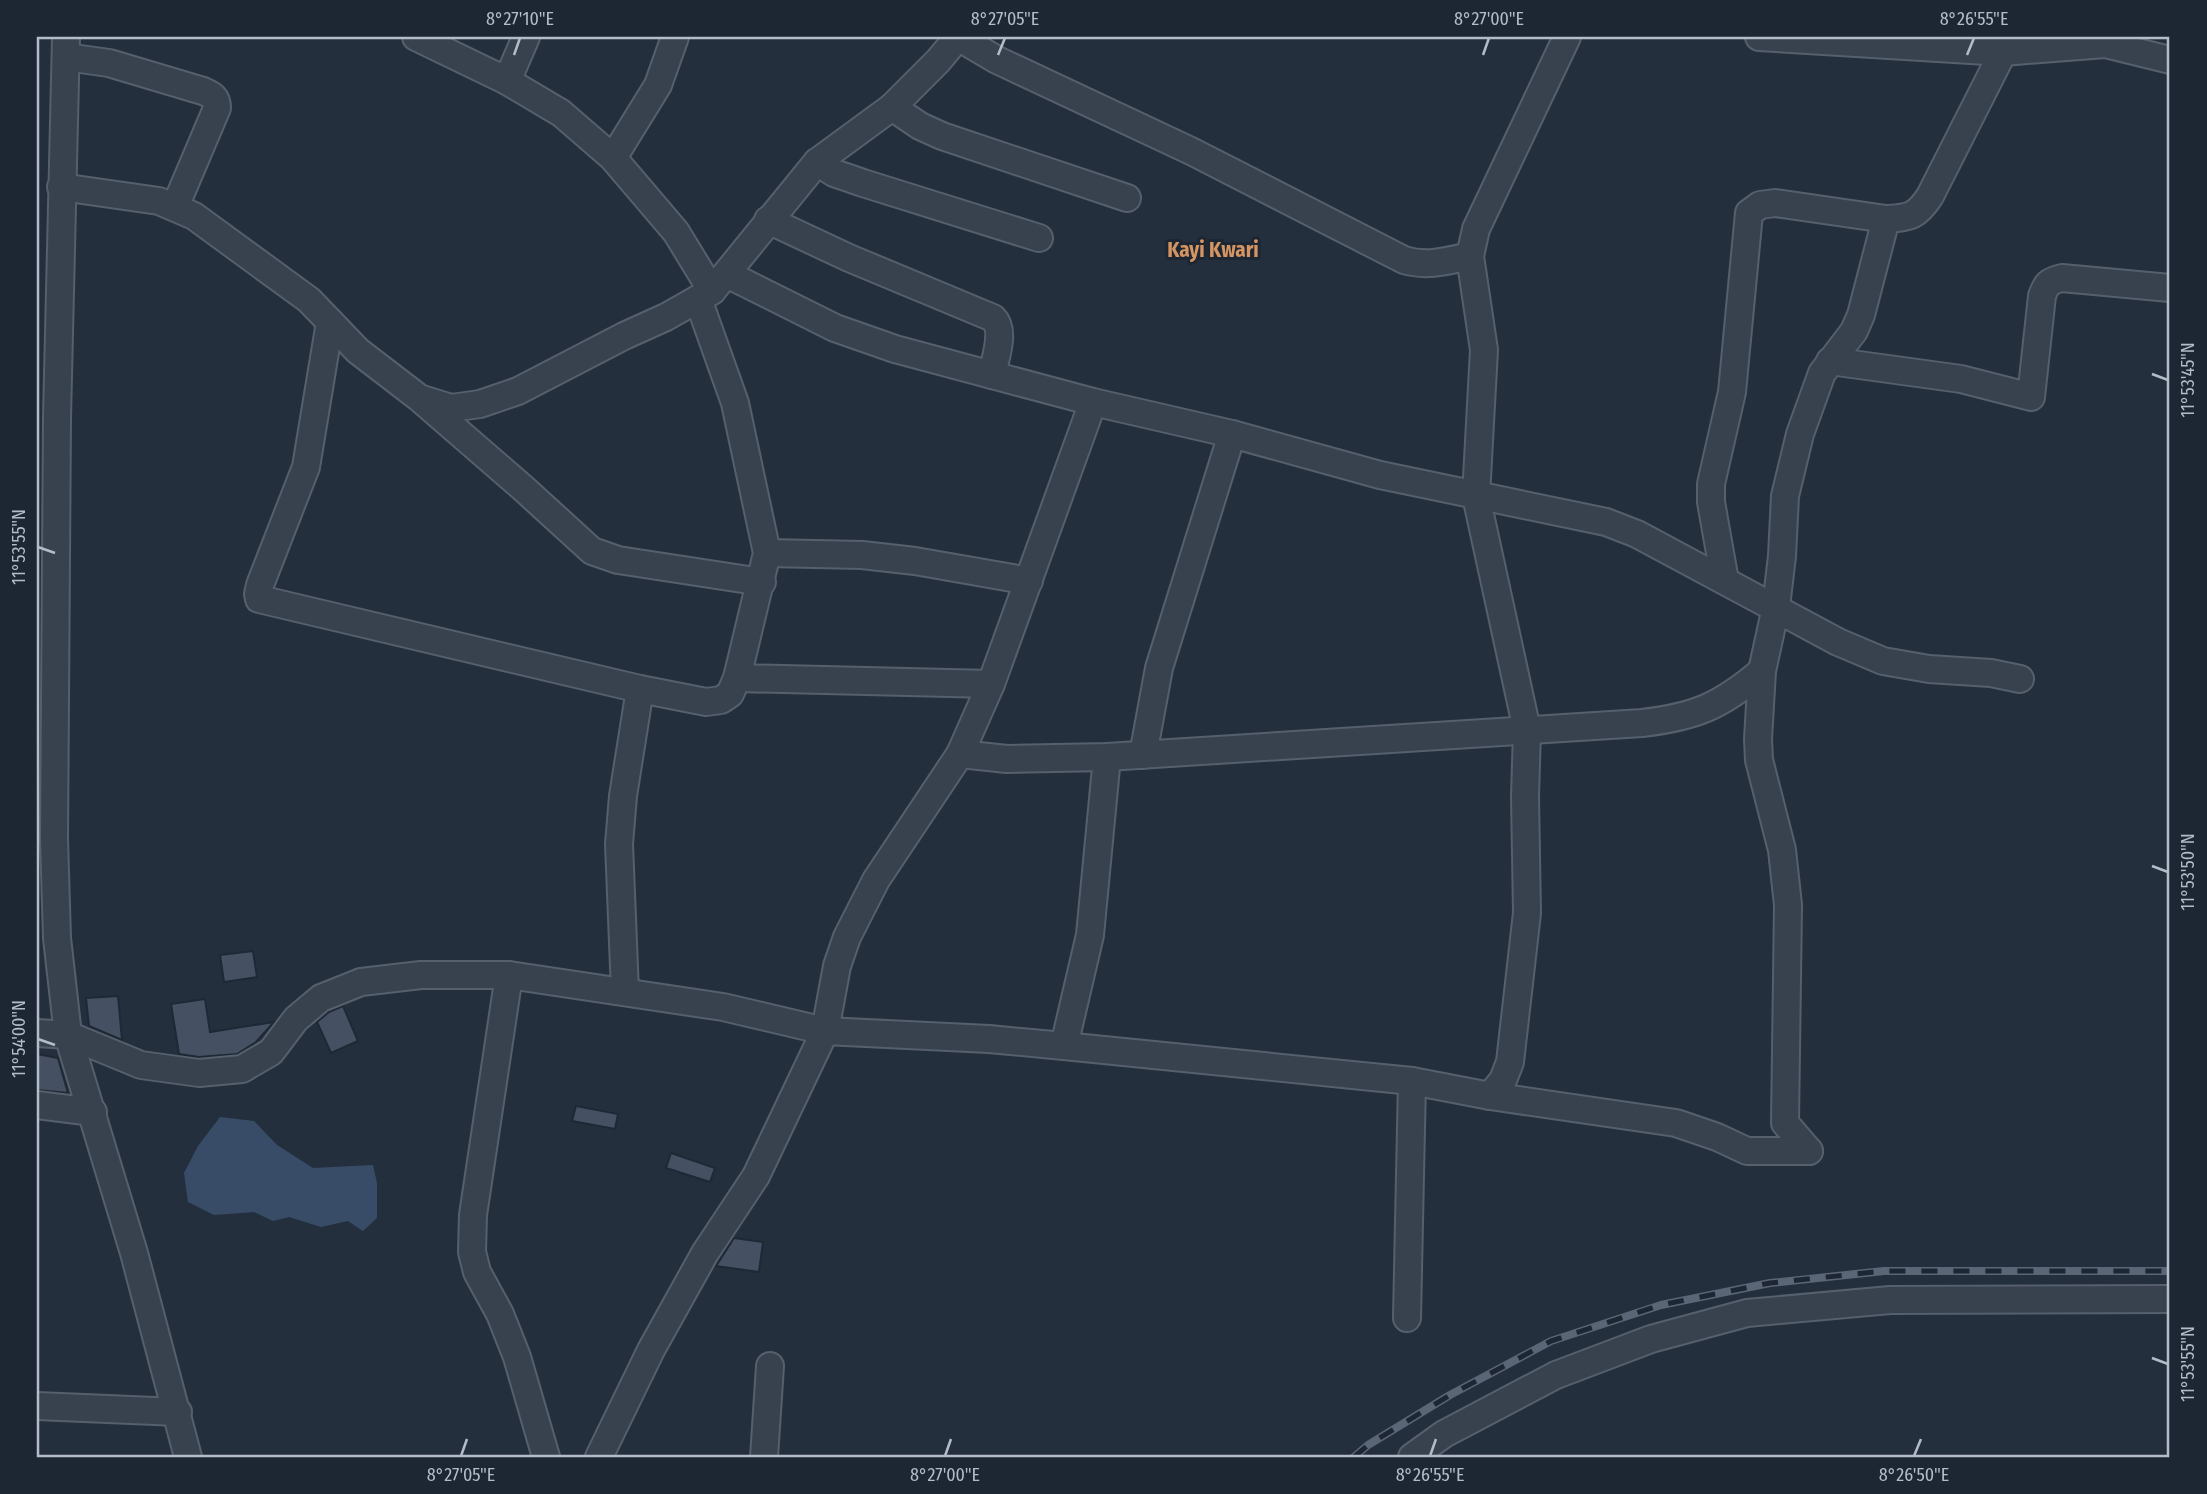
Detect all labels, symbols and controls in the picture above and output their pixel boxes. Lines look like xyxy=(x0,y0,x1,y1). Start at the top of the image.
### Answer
text: 8°27'10"E xyxy=(486,8,554,30)
text: 8°27'05"E xyxy=(971,8,1039,30)
text: 8°27'00"E xyxy=(1454,8,1524,30)
text: 8°26'55"E xyxy=(1940,8,2008,30)
district label: Kayi Kwari xyxy=(1167,237,1259,263)
text: 11°53'45"N xyxy=(2177,342,2199,418)
text: 11°53'55"N xyxy=(8,509,30,585)
text: 11°53'50"N xyxy=(2177,833,2199,911)
text: 11°54'00"N xyxy=(8,1000,30,1078)
text: 11°53'55"N xyxy=(2177,1326,2199,1402)
text: 8°27'05"E xyxy=(427,1464,495,1486)
text: 8°27'00"E xyxy=(910,1464,980,1486)
text: 8°26'55"E xyxy=(1396,1464,1464,1486)
text: 8°26'50"E xyxy=(1879,1464,1949,1486)

